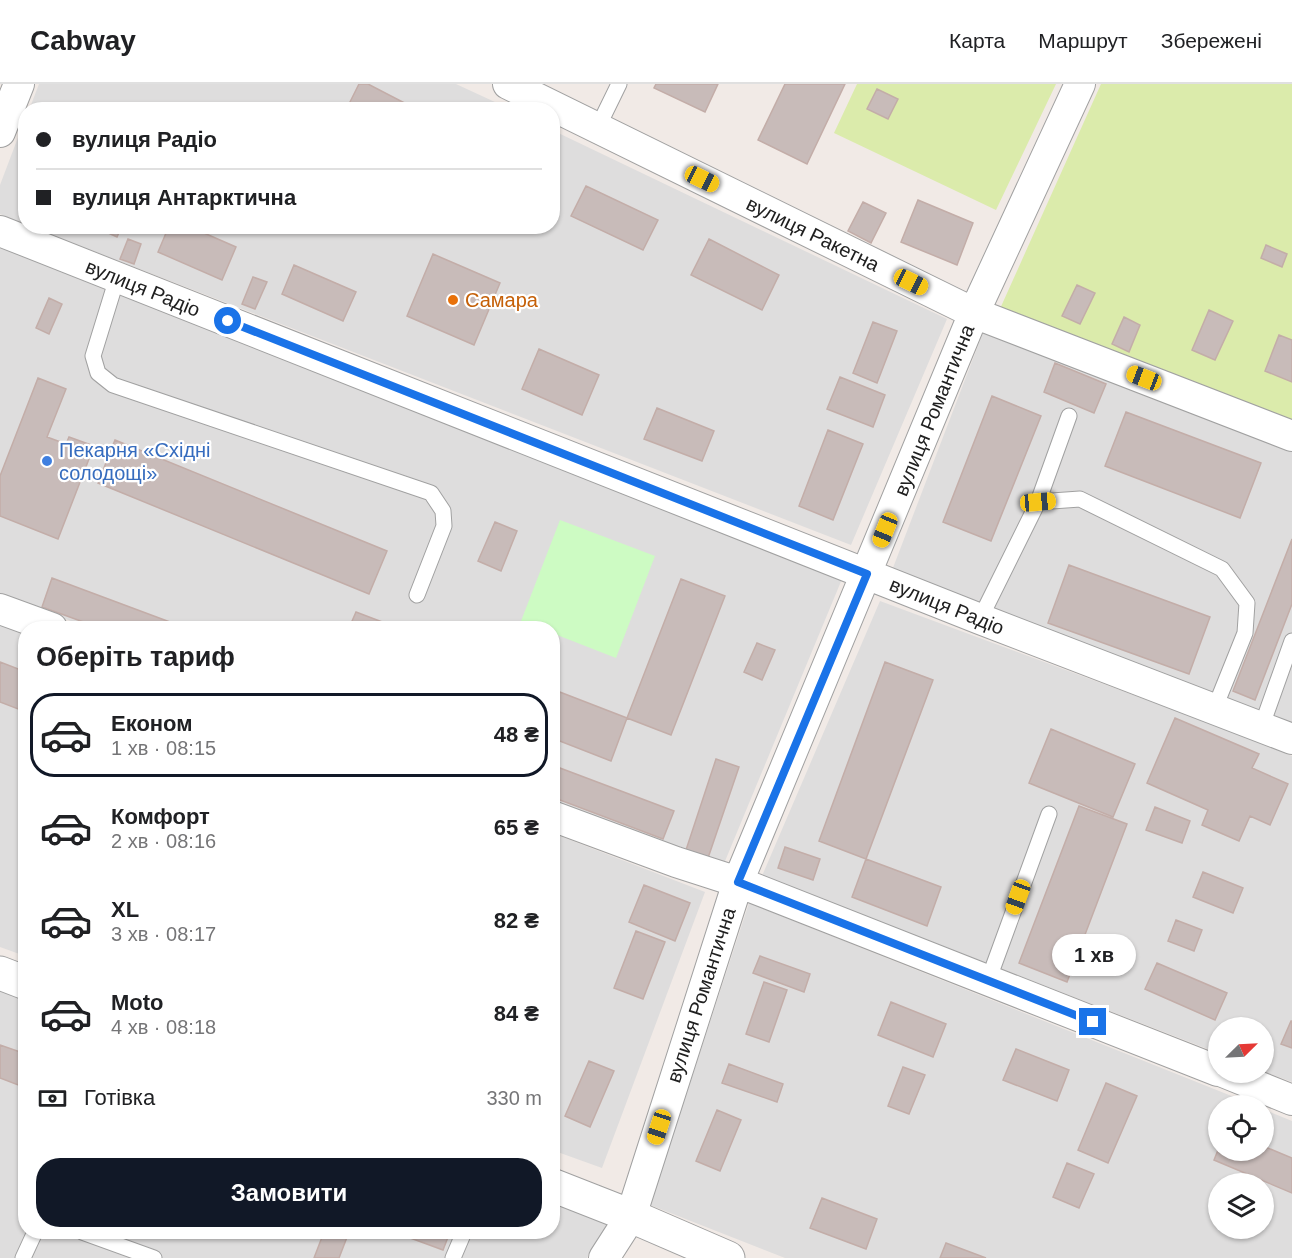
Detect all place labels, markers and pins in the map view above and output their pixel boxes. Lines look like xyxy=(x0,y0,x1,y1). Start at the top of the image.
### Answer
place label: Самара xyxy=(465,289,539,311)
marker: Самара xyxy=(446,293,460,307)
place label: Пекарня «Східні солодощі» xyxy=(59,439,211,484)
marker: Пекарня «Східні солодощі» xyxy=(40,454,54,468)

